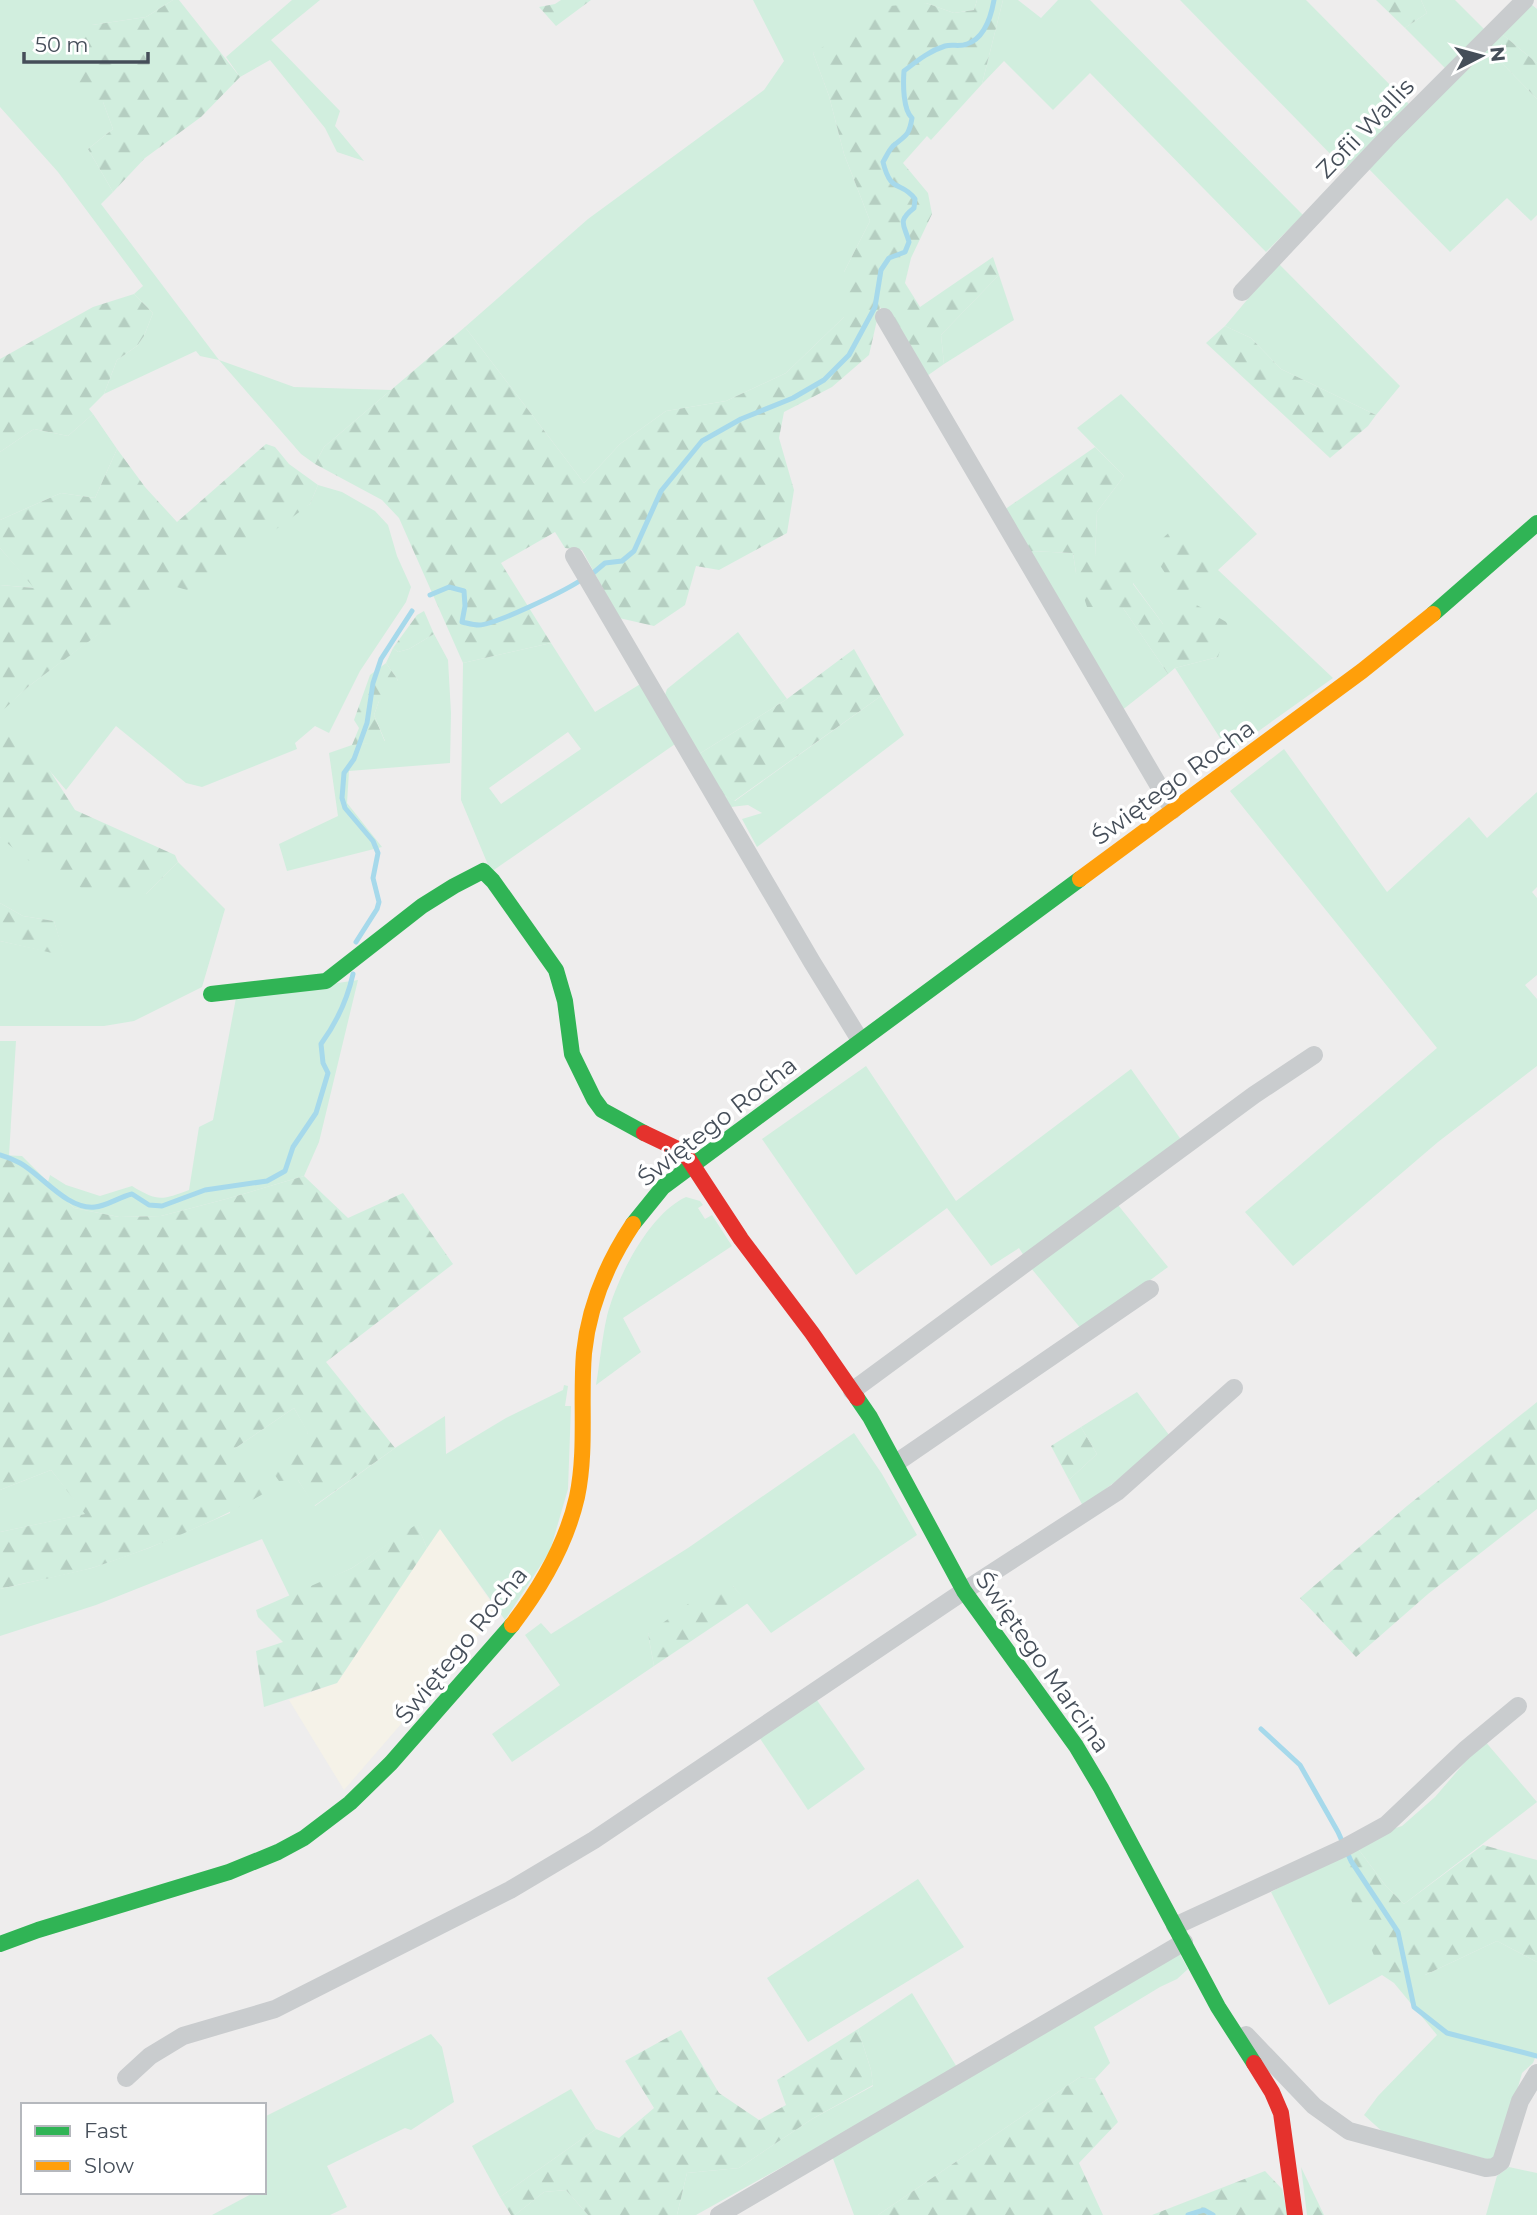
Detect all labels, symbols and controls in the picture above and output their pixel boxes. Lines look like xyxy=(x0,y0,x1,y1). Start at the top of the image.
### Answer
scale bar xyxy=(24,21,149,65)
north arrow xyxy=(1446,21,1516,91)
text: 50 m xyxy=(35,32,89,57)
text: N xyxy=(1485,45,1510,63)
street label: Zofii Wallis xyxy=(1310,72,1420,184)
street label: Świętego Rocha xyxy=(1086,713,1260,851)
street label: Świętego Rocha xyxy=(632,1050,802,1192)
street label: Świętego Rocha xyxy=(389,1560,533,1730)
street label: Świętego Marcina xyxy=(970,1566,1116,1758)
legend xyxy=(21,2103,266,2194)
text: Fast xyxy=(84,2118,128,2143)
text: Slow xyxy=(84,2153,134,2178)

